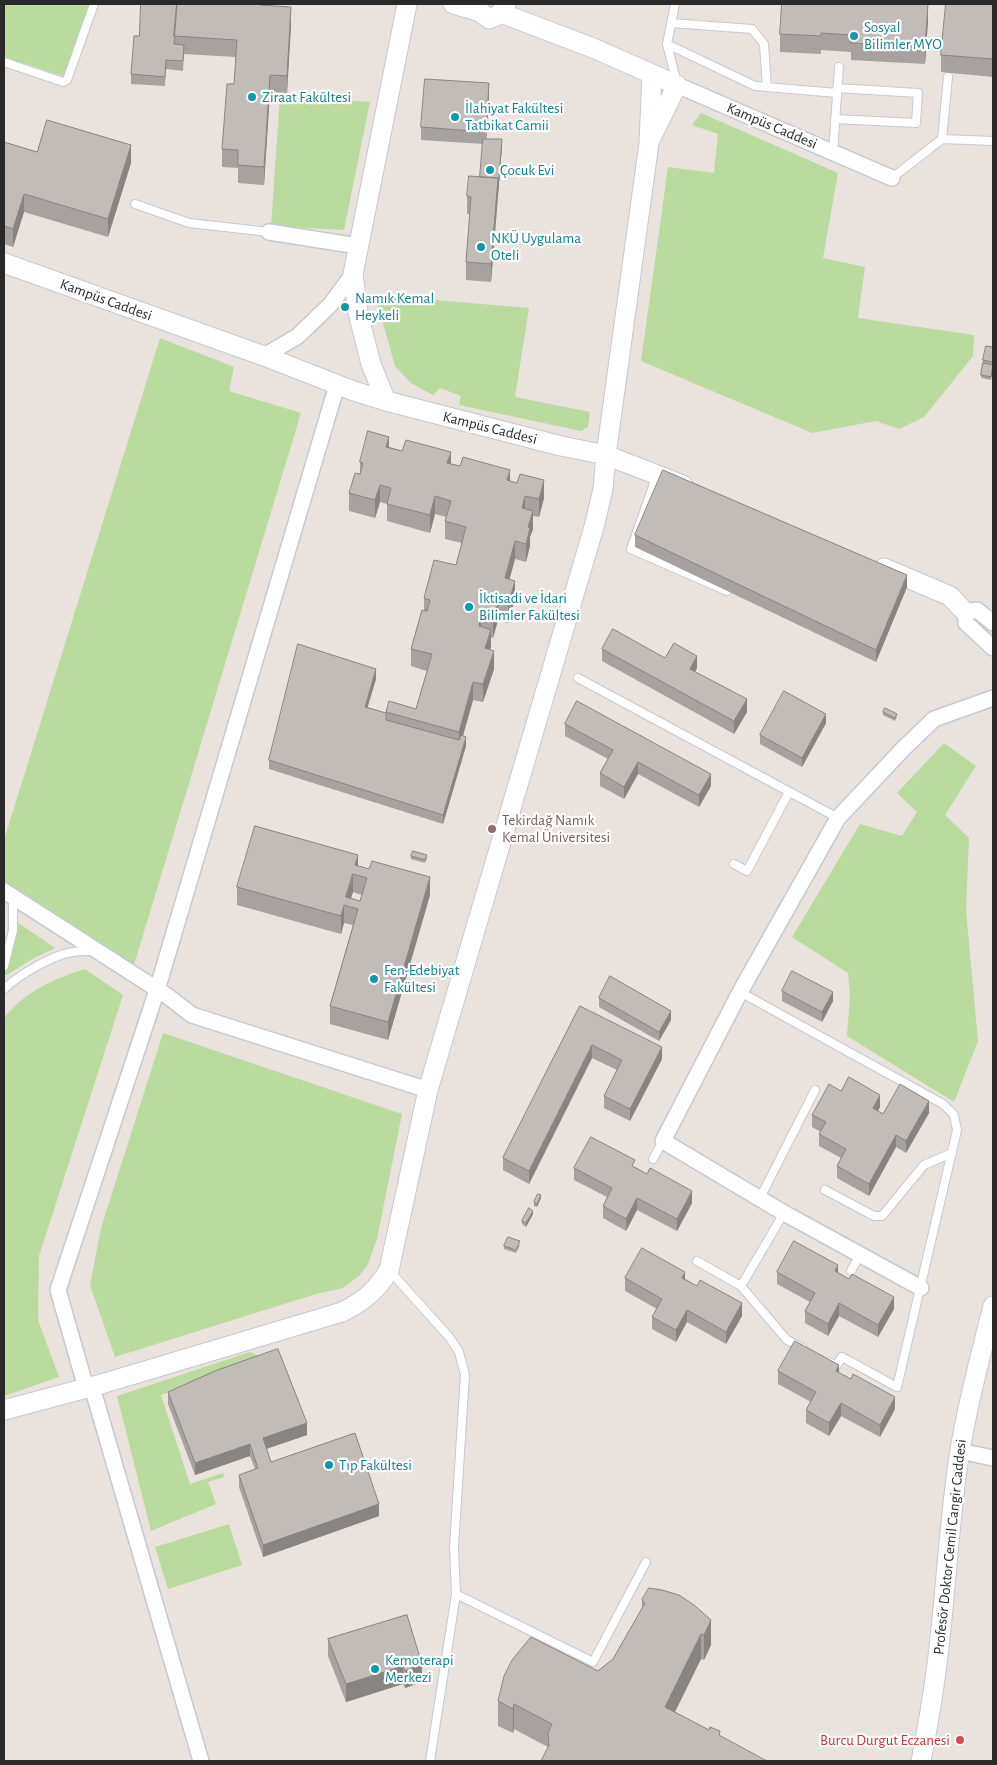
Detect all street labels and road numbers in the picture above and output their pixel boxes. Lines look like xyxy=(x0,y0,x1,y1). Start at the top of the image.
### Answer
street label: Kampüs Caddesi xyxy=(724,99,820,153)
street label: Kampüs Caddesi xyxy=(58,275,154,325)
street label: Kampüs Caddesi xyxy=(441,408,539,448)
street label: Profesör Doktor Cemil Cangir Caddesi xyxy=(930,1438,970,1656)

